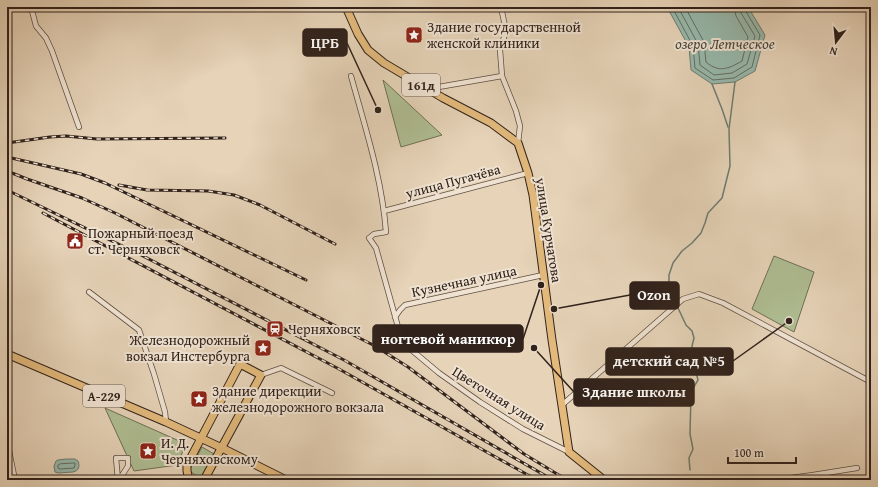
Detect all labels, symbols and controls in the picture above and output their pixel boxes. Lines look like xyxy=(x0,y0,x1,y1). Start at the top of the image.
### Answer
place label: Здание государственной женской клиники xyxy=(427,17,581,53)
north arrow xyxy=(816,22,856,62)
place icon: Здание государственной женской клиники xyxy=(404,25,424,45)
callout: ЦРБ xyxy=(303,29,347,56)
text: ЦРБ xyxy=(311,32,339,53)
water label: озеро Летческое xyxy=(675,33,775,54)
text: N xyxy=(827,43,839,60)
road number: 161д xyxy=(402,74,440,96)
street label: улица Пугачёва xyxy=(403,159,503,203)
street label: улица Курчатова xyxy=(531,175,567,284)
place label: Пожарный поезд ст. Черняховск xyxy=(88,223,194,259)
public building icon: Пожарный поезд ст. Черняховск xyxy=(65,231,85,251)
street label: Кузнечная улица xyxy=(410,260,519,302)
callout: Ozon xyxy=(630,282,679,309)
text: Ozon xyxy=(637,284,671,305)
station icon: Черняховск xyxy=(265,319,285,339)
place label: Черняховск xyxy=(288,319,361,339)
callout: ногтевой маникюр xyxy=(373,325,523,352)
text: ногтевой маникюр xyxy=(381,328,516,349)
place label: Железнодорожный вокзал Инстербурга xyxy=(126,330,250,366)
place icon: Железнодорожный вокзал Инстербурга xyxy=(253,338,273,358)
callout: детский сад №5 xyxy=(606,348,733,375)
text: детский сад №5 xyxy=(613,350,725,371)
street label: Цветочная улица xyxy=(449,361,550,435)
callout: Здание школы xyxy=(574,379,694,406)
place label: Здание дирекции железнодорожного вокзала xyxy=(212,381,384,417)
text: Здание школы xyxy=(582,381,686,402)
road number: А-229 xyxy=(83,385,125,407)
place icon: Здание дирекции железнодорожного вокзала xyxy=(189,389,209,409)
place label: И. Д. Черняховскому xyxy=(161,433,258,469)
scale bar xyxy=(728,439,796,465)
place icon: И. Д. Черняховскому xyxy=(138,441,158,461)
text: 100 m xyxy=(734,444,764,461)

